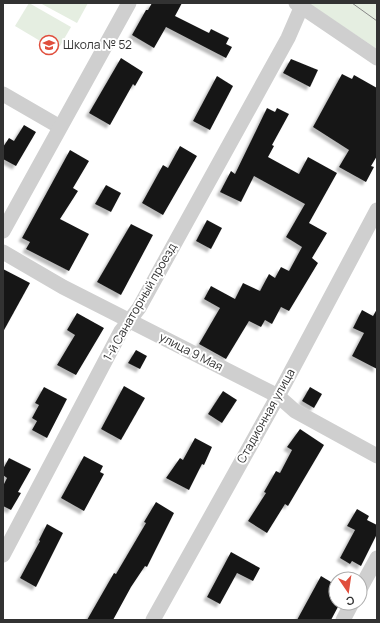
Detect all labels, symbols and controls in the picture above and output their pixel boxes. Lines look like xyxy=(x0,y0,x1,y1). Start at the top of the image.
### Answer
school or university icon: Школа № 52 xyxy=(38,34,60,56)
place label: Школа № 52 xyxy=(63,36,132,53)
street label: 1-й Санаторный проезд xyxy=(99,240,180,364)
street label: улица 9 Мая xyxy=(156,328,226,375)
street label: Стадионная улица xyxy=(232,365,299,466)
north arrow xyxy=(328,571,368,611)
text: С xyxy=(345,593,356,609)

